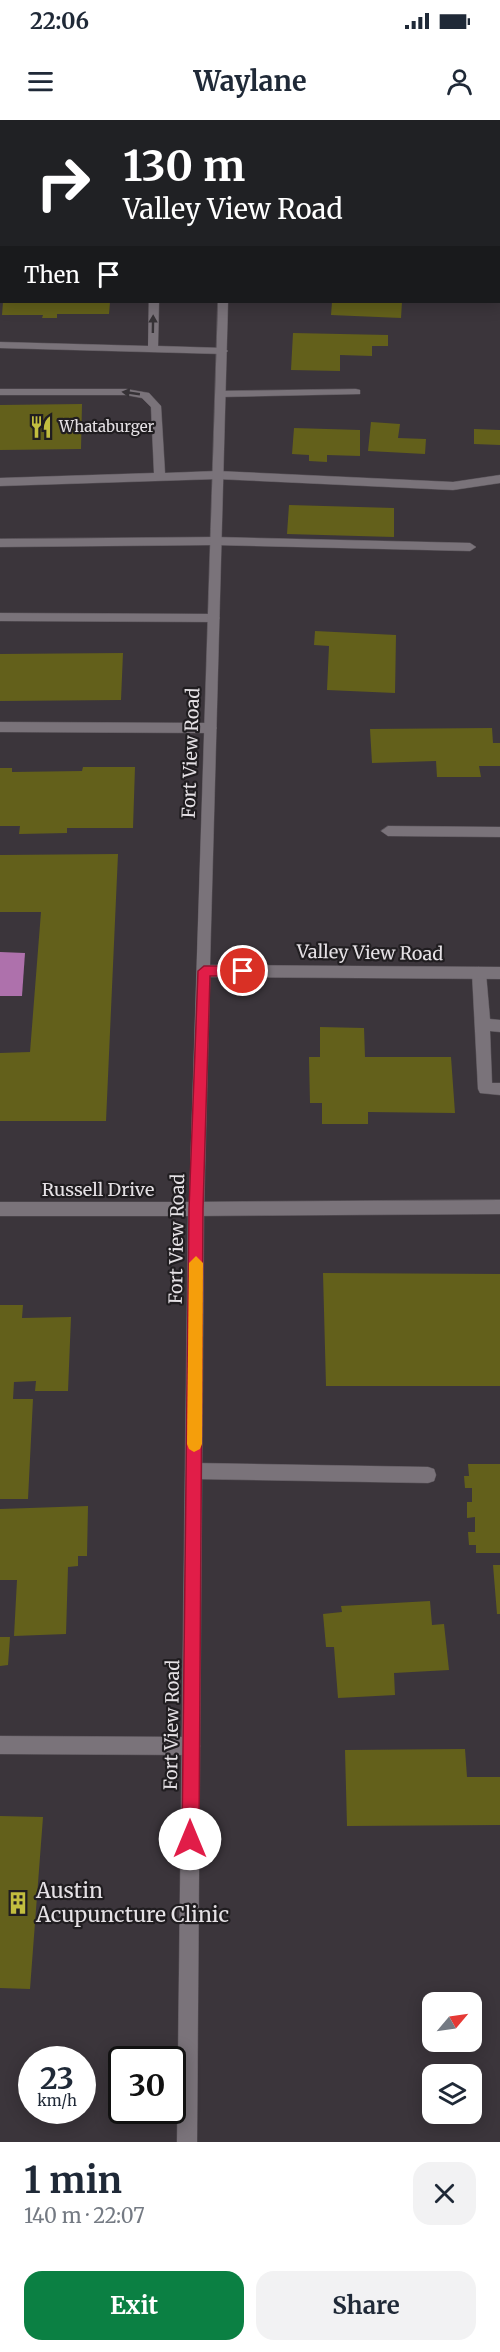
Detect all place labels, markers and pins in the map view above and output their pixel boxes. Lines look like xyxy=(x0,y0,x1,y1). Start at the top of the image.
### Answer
restaurant icon: Whataburger xyxy=(28,414,54,440)
place label: Whataburger xyxy=(58,417,154,436)
pin xyxy=(217,945,268,996)
place label: Austin Acupuncture Clinic xyxy=(35,1877,229,1928)
building icon: Austin Acupuncture Clinic xyxy=(5,1890,31,1916)

